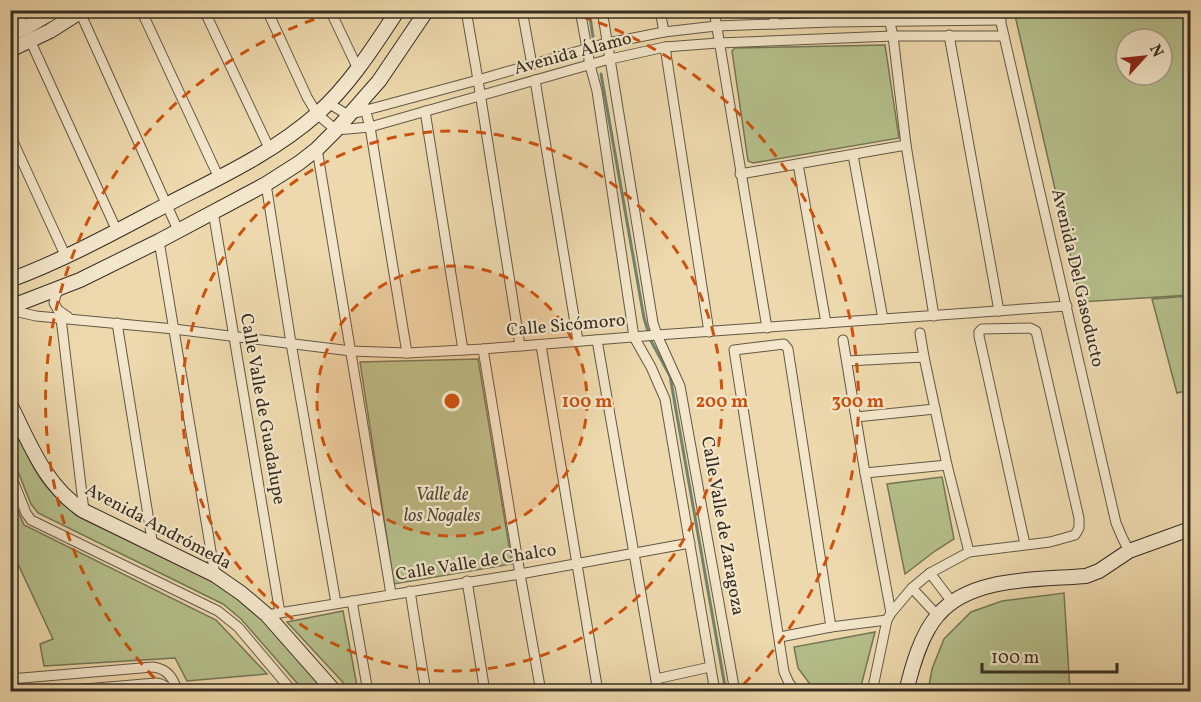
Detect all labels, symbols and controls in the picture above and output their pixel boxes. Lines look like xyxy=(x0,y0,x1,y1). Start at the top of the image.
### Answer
street label: Avenida Álamo xyxy=(511,26,635,82)
north arrow xyxy=(1114,27,1174,87)
text: N xyxy=(1143,41,1168,62)
street label: Avenida Del Gasoducto xyxy=(1044,186,1110,370)
street label: Calle Sicómoro xyxy=(506,308,626,344)
street label: Calle Valle de Guadalupe xyxy=(233,311,291,507)
text: 100 m xyxy=(562,390,612,415)
text: 200 m xyxy=(696,390,748,415)
text: 300 m xyxy=(832,390,884,415)
centre of rings xyxy=(442,391,462,411)
street label: Calle Valle de Zaragoza xyxy=(694,434,750,618)
street label: Avenida Andrómeda xyxy=(80,478,236,576)
park label: Valle de los Nogales xyxy=(404,483,481,529)
street label: Calle Valle de Chalco xyxy=(394,538,558,588)
scale bar xyxy=(982,636,1117,674)
text: 100 m xyxy=(991,646,1040,671)

